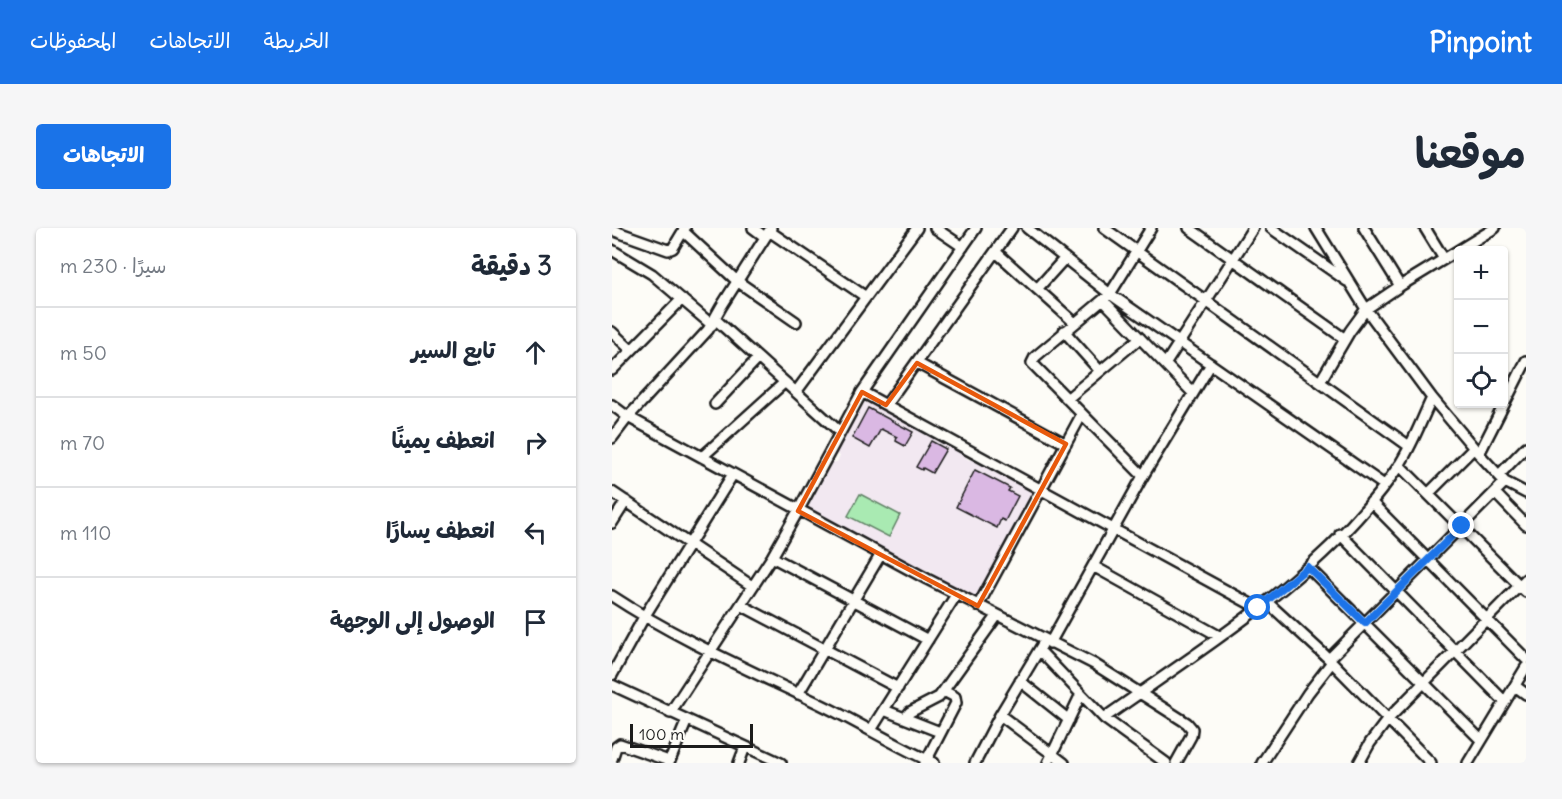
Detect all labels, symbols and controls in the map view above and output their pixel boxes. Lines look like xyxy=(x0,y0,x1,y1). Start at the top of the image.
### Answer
text: Pinpoint xyxy=(1429,24,1532,60)
text: المحفوظات xyxy=(30,27,116,54)
text: الاتجاهات xyxy=(149,27,231,54)
text: الخريطة xyxy=(264,27,329,54)
button: الاتجاهات xyxy=(36,124,171,189)
text: موقعنا xyxy=(1415,127,1526,179)
map controls xyxy=(1454,246,1508,408)
button: + xyxy=(1454,246,1508,300)
text: 3 دقيقة xyxy=(471,249,552,282)
text: سيرًا · 230 m xyxy=(60,253,167,278)
button: − xyxy=(1454,300,1508,354)
text: تابع السير xyxy=(411,336,495,364)
icon: ahead xyxy=(519,336,552,369)
text: 50 m xyxy=(60,340,107,365)
button: locate xyxy=(1454,354,1508,408)
text: انعطف يمينًا xyxy=(392,426,495,454)
icon: right xyxy=(519,426,552,459)
text: 70 m xyxy=(60,430,105,455)
route end xyxy=(1448,512,1474,538)
text: انعطف يسارًا xyxy=(386,516,495,544)
icon: left xyxy=(519,516,552,549)
text: 110 m xyxy=(60,520,111,545)
route start xyxy=(1244,594,1270,620)
text: الوصول إلى الوجهة xyxy=(330,606,495,634)
icon: arrive xyxy=(519,606,552,639)
scale bar xyxy=(630,721,753,748)
text: 100 m xyxy=(639,724,684,744)

